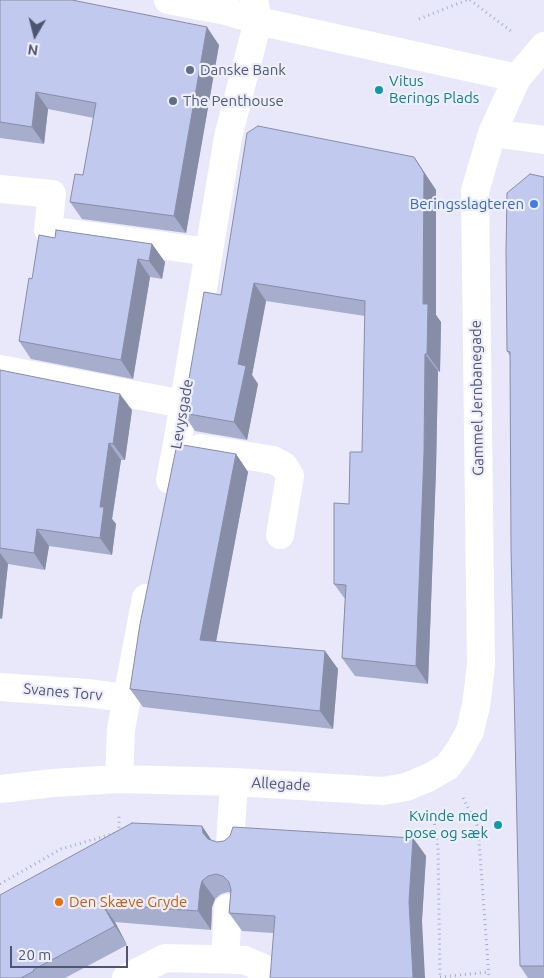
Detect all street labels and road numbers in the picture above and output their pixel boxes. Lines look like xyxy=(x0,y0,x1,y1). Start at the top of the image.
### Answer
street label: Gammel Jernbanegade xyxy=(467,320,487,476)
street label: Levysgade xyxy=(167,378,197,450)
street label: Svanes Torv xyxy=(23,680,103,704)
street label: Allegade xyxy=(251,773,311,795)

